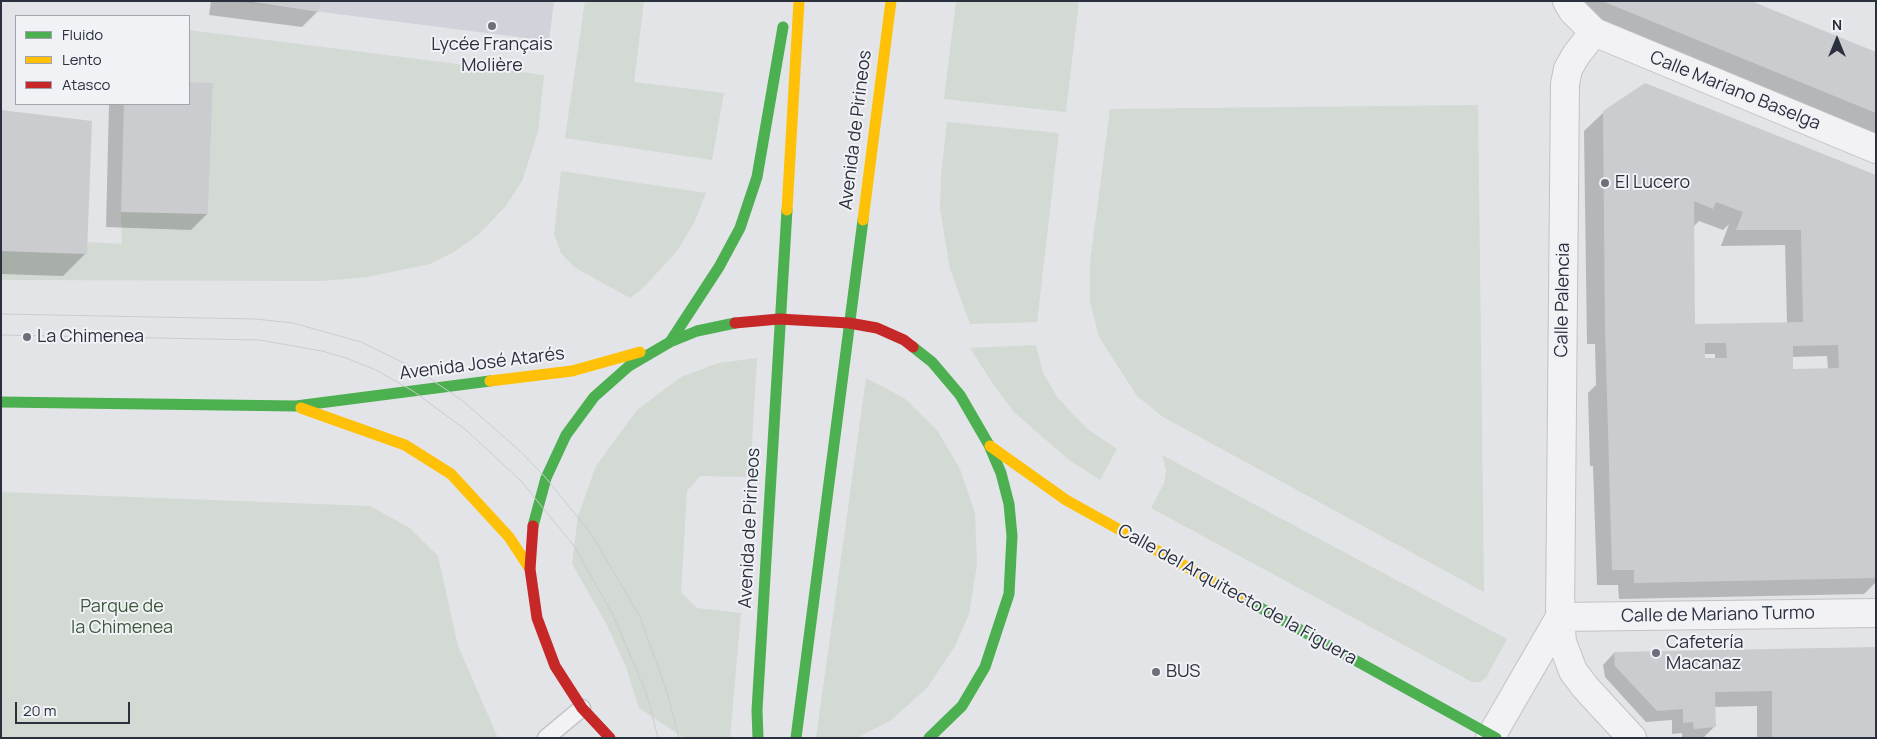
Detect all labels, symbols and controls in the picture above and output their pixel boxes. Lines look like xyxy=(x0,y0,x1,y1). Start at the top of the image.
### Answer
legend xyxy=(15,15,190,105)
north arrow xyxy=(1812,15,1862,65)
text: N xyxy=(1832,15,1842,34)
marker: Lycée Français Molière xyxy=(486,20,498,32)
text: Fluido xyxy=(62,24,103,45)
place label: Lycée Français Molière xyxy=(431,34,553,76)
street label: Calle Mariano Baselga xyxy=(1647,47,1823,135)
text: Lento xyxy=(62,49,102,70)
street label: Avenida de Pirineos xyxy=(835,49,877,211)
text: Atasco xyxy=(62,74,110,95)
place label: El Lucero xyxy=(1615,172,1690,194)
marker: El Lucero xyxy=(1599,177,1611,189)
street label: Calle Palencia xyxy=(1551,242,1575,358)
place label: La Chimenea xyxy=(37,326,144,348)
marker: La Chimenea xyxy=(21,331,33,343)
street label: Avenida José Atarés xyxy=(398,343,566,385)
street label: Avenida de Pirineos xyxy=(735,447,765,609)
street label: Calle del Arquitecto de la Figuera xyxy=(1114,520,1360,670)
park label: Parque de la Chimenea xyxy=(71,596,173,638)
street label: Calle de Mariano Turmo xyxy=(1621,603,1815,627)
place label: Cafetería Macanaz xyxy=(1666,632,1743,674)
marker: Cafetería Macanaz xyxy=(1650,647,1662,659)
place label: BUS xyxy=(1166,661,1200,683)
marker: BUS xyxy=(1150,666,1162,678)
scale bar xyxy=(18,692,132,724)
text: 20 m xyxy=(23,700,56,721)

